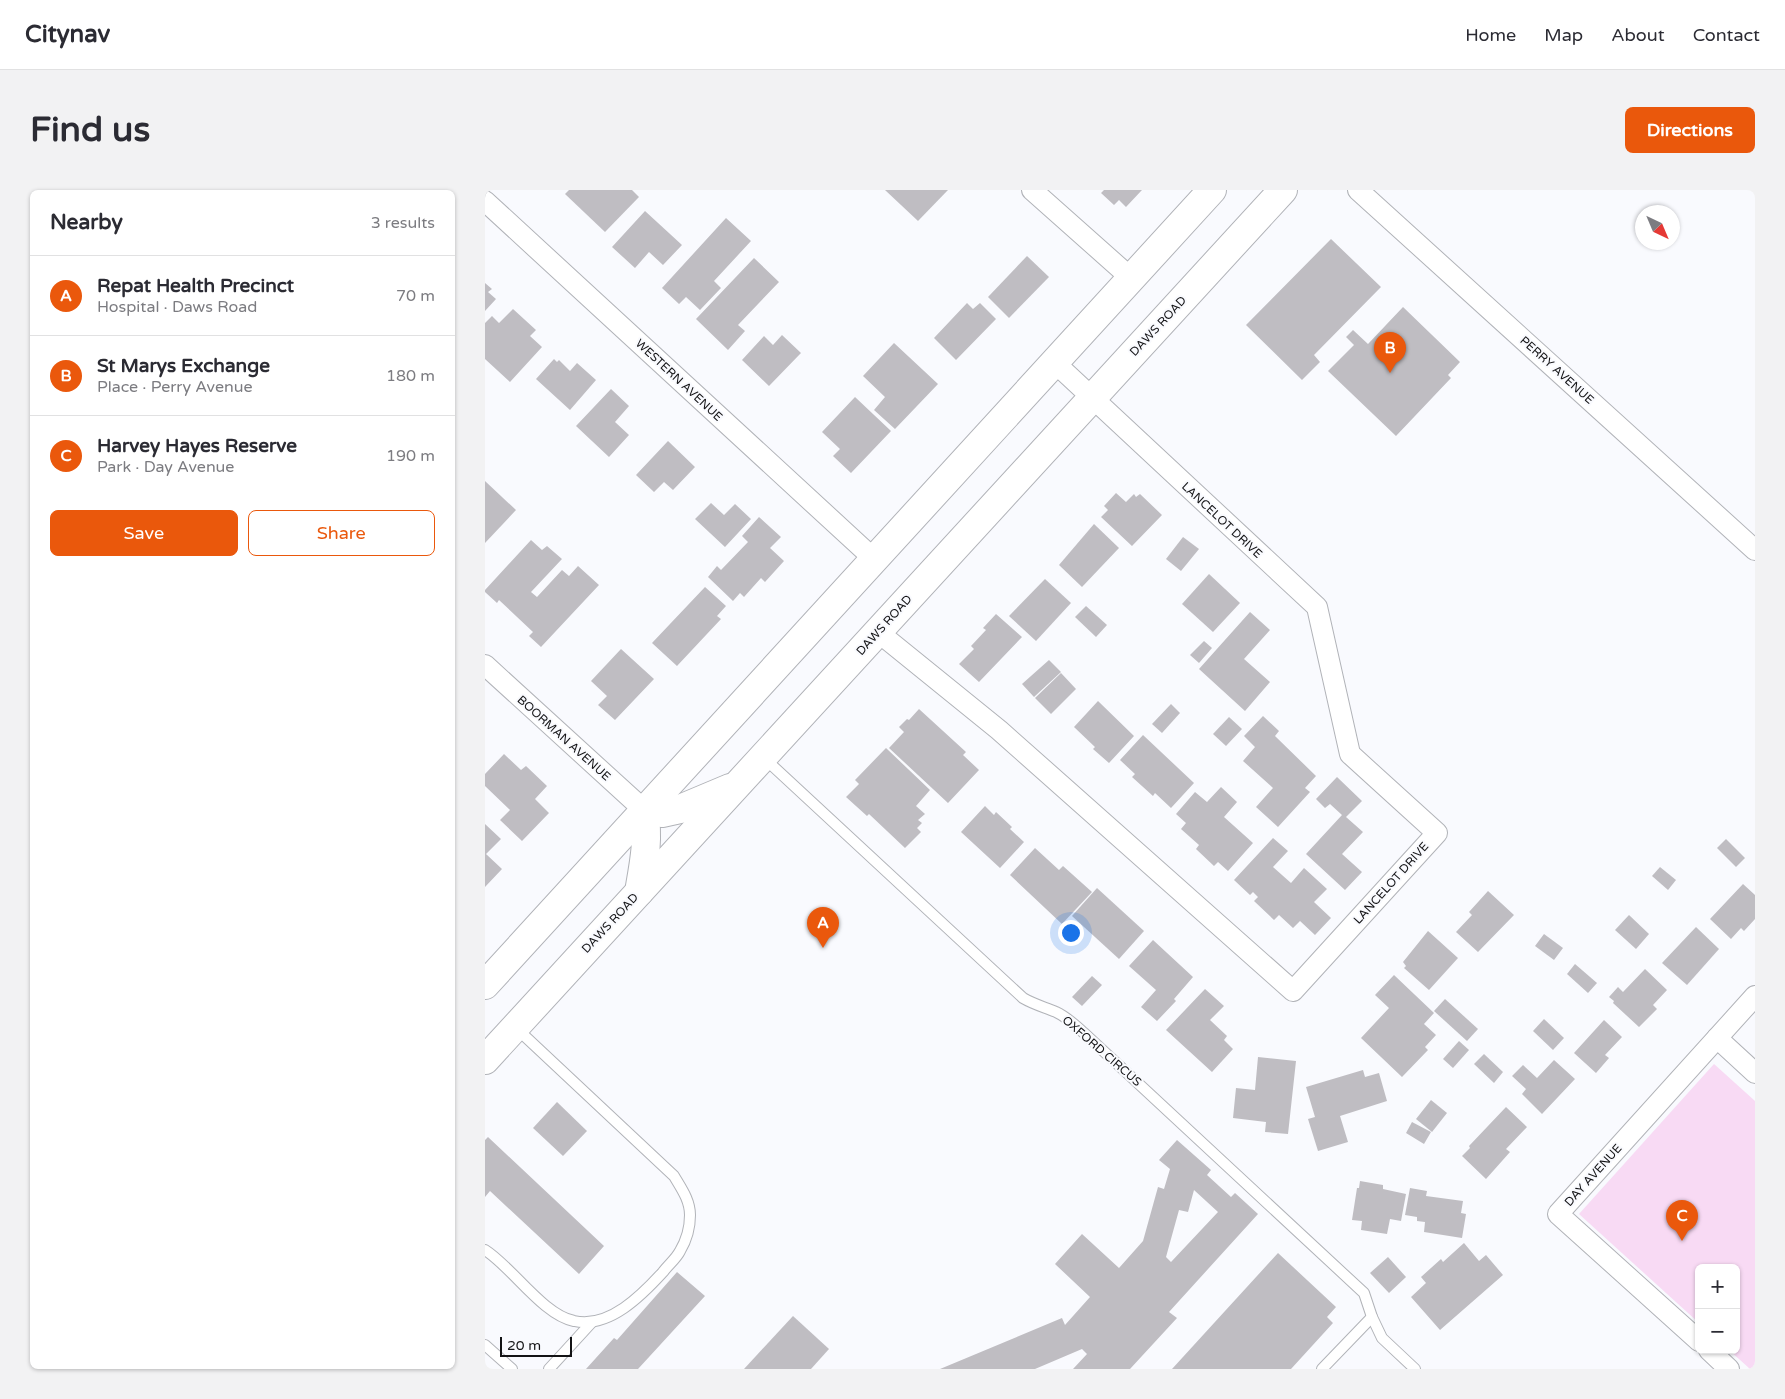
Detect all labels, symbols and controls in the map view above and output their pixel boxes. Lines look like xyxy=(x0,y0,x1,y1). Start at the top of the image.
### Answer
text: Citynav xyxy=(25,20,110,49)
text: Home xyxy=(1465,24,1516,46)
text: Map xyxy=(1544,24,1583,46)
text: About xyxy=(1611,24,1665,46)
text: Contact xyxy=(1693,24,1760,46)
button: Directions xyxy=(1625,107,1755,153)
text: Find us xyxy=(30,109,150,151)
north arrow xyxy=(1635,205,1680,250)
text: Nearby xyxy=(50,210,123,235)
text: 3 results xyxy=(371,213,435,233)
text: Repat Health Precinct xyxy=(97,275,294,297)
text: A xyxy=(60,286,72,306)
text: 70 m xyxy=(396,286,435,306)
street label: DAWS ROAD xyxy=(1127,293,1189,359)
text: Hospital · Daws Road xyxy=(97,297,257,317)
pin: B xyxy=(1374,332,1406,373)
street label: PERRY AVENUE xyxy=(1517,333,1597,407)
street label: WESTERN AVENUE xyxy=(633,336,726,424)
text: St Marys Exchange xyxy=(97,355,270,377)
text: B xyxy=(60,366,72,386)
text: 180 m xyxy=(386,366,435,386)
text: Place · Perry Avenue xyxy=(97,377,253,397)
text: Harvey Hayes Reserve xyxy=(97,435,297,457)
text: C xyxy=(60,446,72,466)
text: 190 m xyxy=(386,446,435,466)
text: Park · Day Avenue xyxy=(97,457,234,477)
street label: LANCELOT DRIVE xyxy=(1179,479,1265,561)
button: Save xyxy=(50,510,238,556)
button: Share xyxy=(248,510,435,556)
street label: DAWS ROAD xyxy=(853,592,915,658)
street label: BOORMAN AVENUE xyxy=(515,692,614,784)
street label: LANCELOT DRIVE xyxy=(1351,839,1432,927)
street label: DAWS ROAD xyxy=(579,890,641,956)
pin: A xyxy=(807,907,839,948)
your location xyxy=(1058,920,1084,946)
street label: OXFORD CIRCUS xyxy=(1060,1013,1144,1089)
street label: DAY AVENUE xyxy=(1561,1141,1625,1209)
pin: C xyxy=(1666,1200,1698,1241)
map controls xyxy=(1695,1264,1740,1354)
button: + xyxy=(1695,1264,1740,1309)
button: − xyxy=(1695,1309,1740,1354)
scale bar xyxy=(500,1334,573,1357)
text: 20 m xyxy=(507,1337,541,1354)

